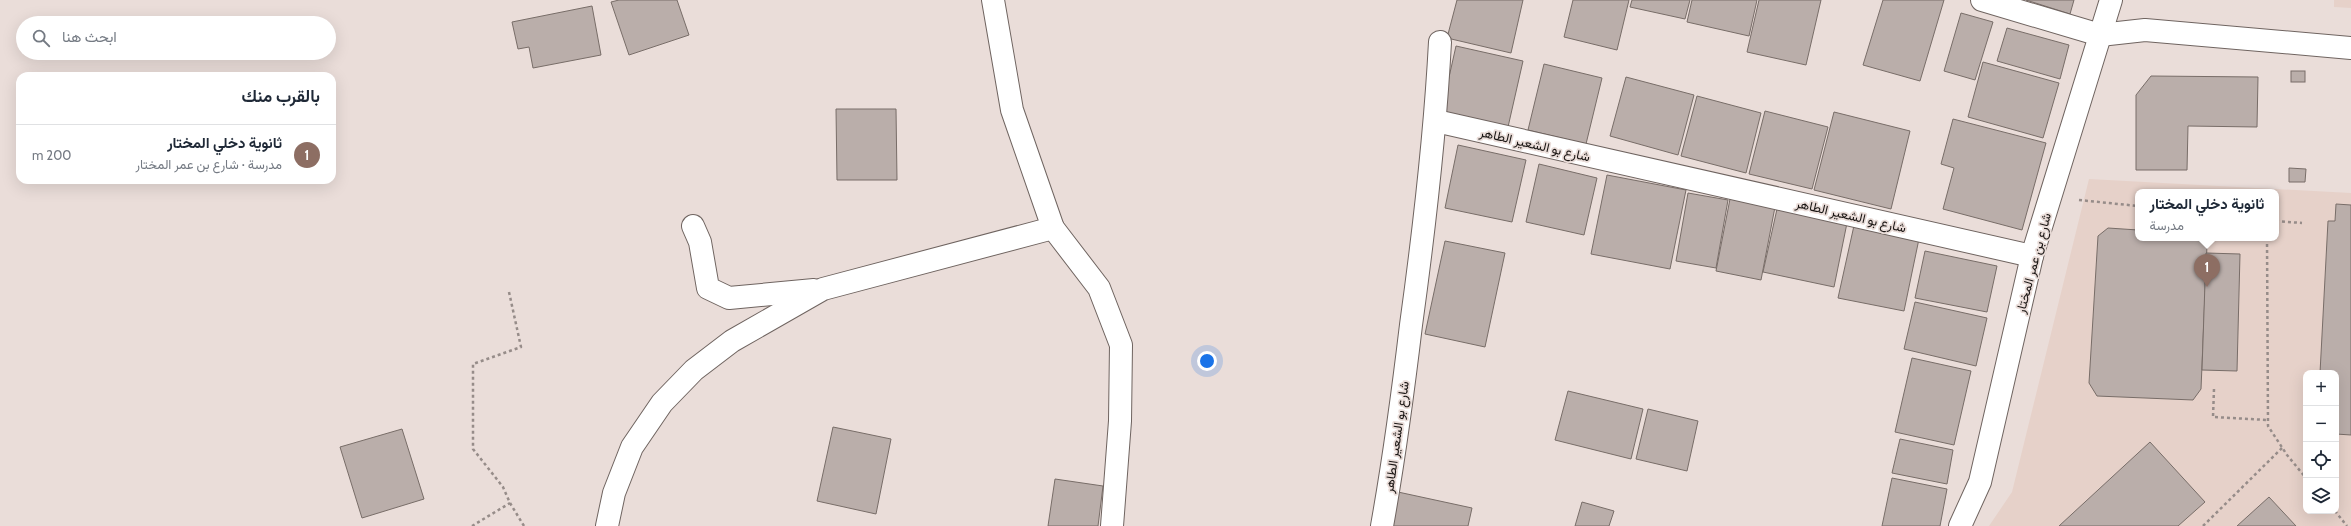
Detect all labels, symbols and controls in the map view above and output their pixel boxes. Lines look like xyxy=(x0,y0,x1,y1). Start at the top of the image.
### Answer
search box xyxy=(16,16,336,60)
icon: search xyxy=(30,27,52,49)
text: ابحث هنا xyxy=(62,28,117,46)
text: بالقرب منك xyxy=(242,86,320,106)
street label: شارع بو الشعير الطاهر xyxy=(1477,123,1592,166)
text: ثانوية دخلي المختار xyxy=(167,134,282,152)
text: 200 m xyxy=(32,147,71,163)
text: 1 xyxy=(305,147,309,163)
text: مدرسة · شارع بن عمر المختار xyxy=(135,156,282,172)
popup xyxy=(2135,189,2279,241)
street label: شارع بو الشعير الطاهر xyxy=(1793,194,1908,237)
text: ثانوية دخلي المختار xyxy=(2150,195,2264,213)
street label: شارع بن عمر المختار xyxy=(2012,211,2056,316)
text: مدرسة xyxy=(2150,217,2184,233)
pin: 1 xyxy=(2194,254,2220,287)
your location xyxy=(1197,351,1217,371)
map controls xyxy=(2303,370,2339,514)
button: + xyxy=(2303,370,2339,406)
street label: شارع بو الشعير الطاهر xyxy=(1380,380,1414,495)
button: − xyxy=(2303,406,2339,442)
button: locate xyxy=(2303,442,2339,478)
button: layers xyxy=(2303,478,2339,514)

